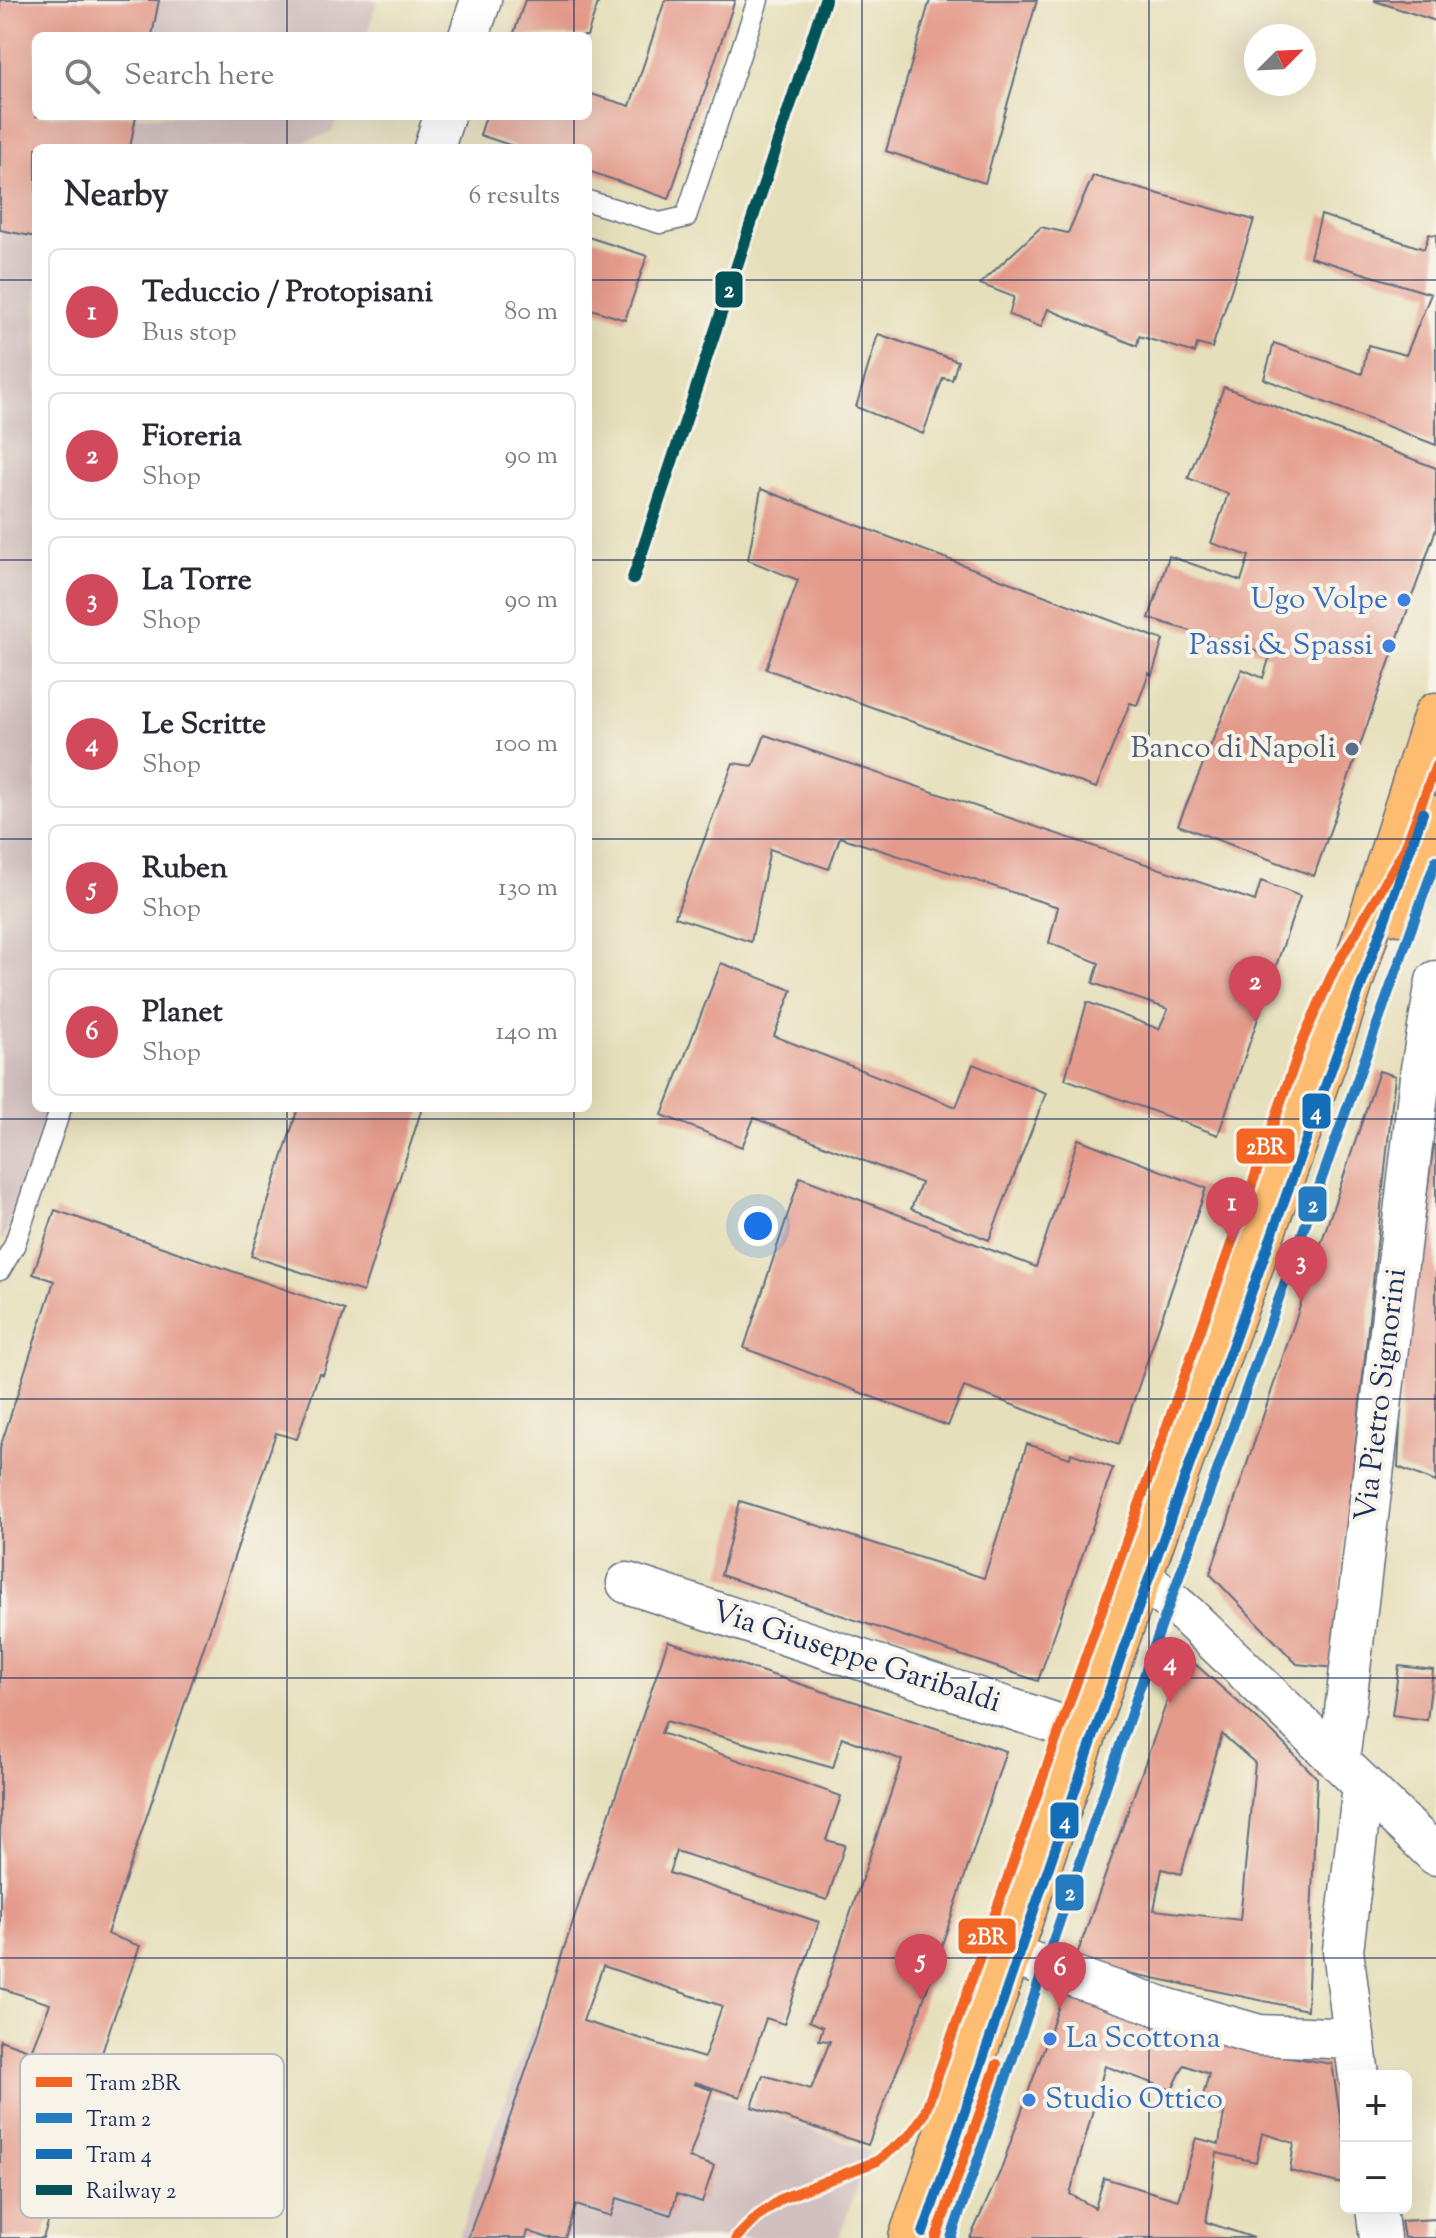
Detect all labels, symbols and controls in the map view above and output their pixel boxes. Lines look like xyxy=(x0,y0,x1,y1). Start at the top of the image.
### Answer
north arrow xyxy=(1244,24,1316,96)
search box xyxy=(32,32,592,120)
icon: search xyxy=(60,54,104,98)
text: Search here xyxy=(124,55,274,98)
text: Nearby xyxy=(64,172,169,221)
text: 6 results xyxy=(468,178,560,215)
line badge: 2 xyxy=(714,270,744,309)
text: Teduccio / Protopisani xyxy=(142,272,433,315)
text: 2 xyxy=(724,276,735,308)
text: 1 xyxy=(88,294,96,331)
text: 80 m xyxy=(504,294,558,331)
text: Bus stop xyxy=(142,315,237,352)
text: Fioreria xyxy=(142,416,242,459)
text: 2 xyxy=(86,438,98,475)
text: 90 m xyxy=(505,438,558,475)
text: Shop xyxy=(142,459,201,496)
text: La Torre xyxy=(142,560,252,603)
place label: Ugo Volpe xyxy=(1250,579,1388,622)
text: 3 xyxy=(87,582,97,619)
text: 90 m xyxy=(505,582,558,619)
marker: Ugo Volpe xyxy=(1395,591,1413,609)
text: Shop xyxy=(142,603,201,640)
place label: Passi & Spassi xyxy=(1189,625,1373,668)
marker: Passi & Spassi xyxy=(1380,637,1398,655)
text: Le Scritte xyxy=(142,704,266,747)
text: 4 xyxy=(85,726,99,763)
text: 100 m xyxy=(495,726,558,763)
place label: Banco di Napoli xyxy=(1131,728,1336,771)
marker: Banco di Napoli xyxy=(1343,740,1361,758)
text: Shop xyxy=(142,747,201,784)
text: Ruben xyxy=(142,848,228,891)
text: 5 xyxy=(88,870,96,907)
text: 130 m xyxy=(498,870,558,907)
text: Shop xyxy=(142,891,201,928)
pin: 2 xyxy=(1229,956,1281,1022)
text: Planet xyxy=(142,992,223,1035)
text: 6 xyxy=(86,1014,98,1051)
text: 140 m xyxy=(495,1014,558,1051)
text: Shop xyxy=(142,1035,201,1072)
line badge: 4 xyxy=(1301,1092,1332,1130)
text: 4 xyxy=(1309,1098,1322,1130)
line badge: 2BR xyxy=(1235,1127,1296,1165)
text: 2BR xyxy=(1246,1133,1287,1165)
pin: 1 xyxy=(1206,1177,1258,1243)
line badge: 2 xyxy=(1297,1185,1328,1223)
text: 2 xyxy=(1308,1191,1319,1223)
your location xyxy=(738,1206,778,1246)
pin: 3 xyxy=(1275,1236,1327,1302)
street label: Via Pietro Signorini xyxy=(1345,1266,1419,1524)
street label: Via Giuseppe Garibaldi xyxy=(706,1591,1006,1725)
pin: 4 xyxy=(1144,1637,1196,1703)
line badge: 4 xyxy=(1049,1801,1080,1840)
text: 4 xyxy=(1058,1807,1071,1839)
line badge: 2 xyxy=(1054,1873,1085,1912)
text: 2 xyxy=(1065,1879,1076,1911)
line badge: 2BR xyxy=(957,1917,1017,1955)
text: 2BR xyxy=(967,1923,1008,1955)
pin: 5 xyxy=(895,1934,947,2000)
pin: 6 xyxy=(1034,1942,1086,2008)
place label: La Scottona xyxy=(1066,2018,1221,2061)
marker: La Scottona xyxy=(1041,2030,1059,2048)
legend xyxy=(20,2054,284,2218)
text: Tram 2BR xyxy=(86,2069,181,2101)
map controls xyxy=(1340,2070,1412,2214)
button: + xyxy=(1340,2070,1412,2142)
place label: Studio Ottico xyxy=(1045,2079,1223,2122)
marker: Studio Ottico xyxy=(1020,2091,1038,2109)
text: Tram 2 xyxy=(86,2105,151,2137)
text: Tram 4 xyxy=(86,2141,152,2173)
button: − xyxy=(1340,2142,1412,2214)
text: Railway 2 xyxy=(86,2177,176,2209)

